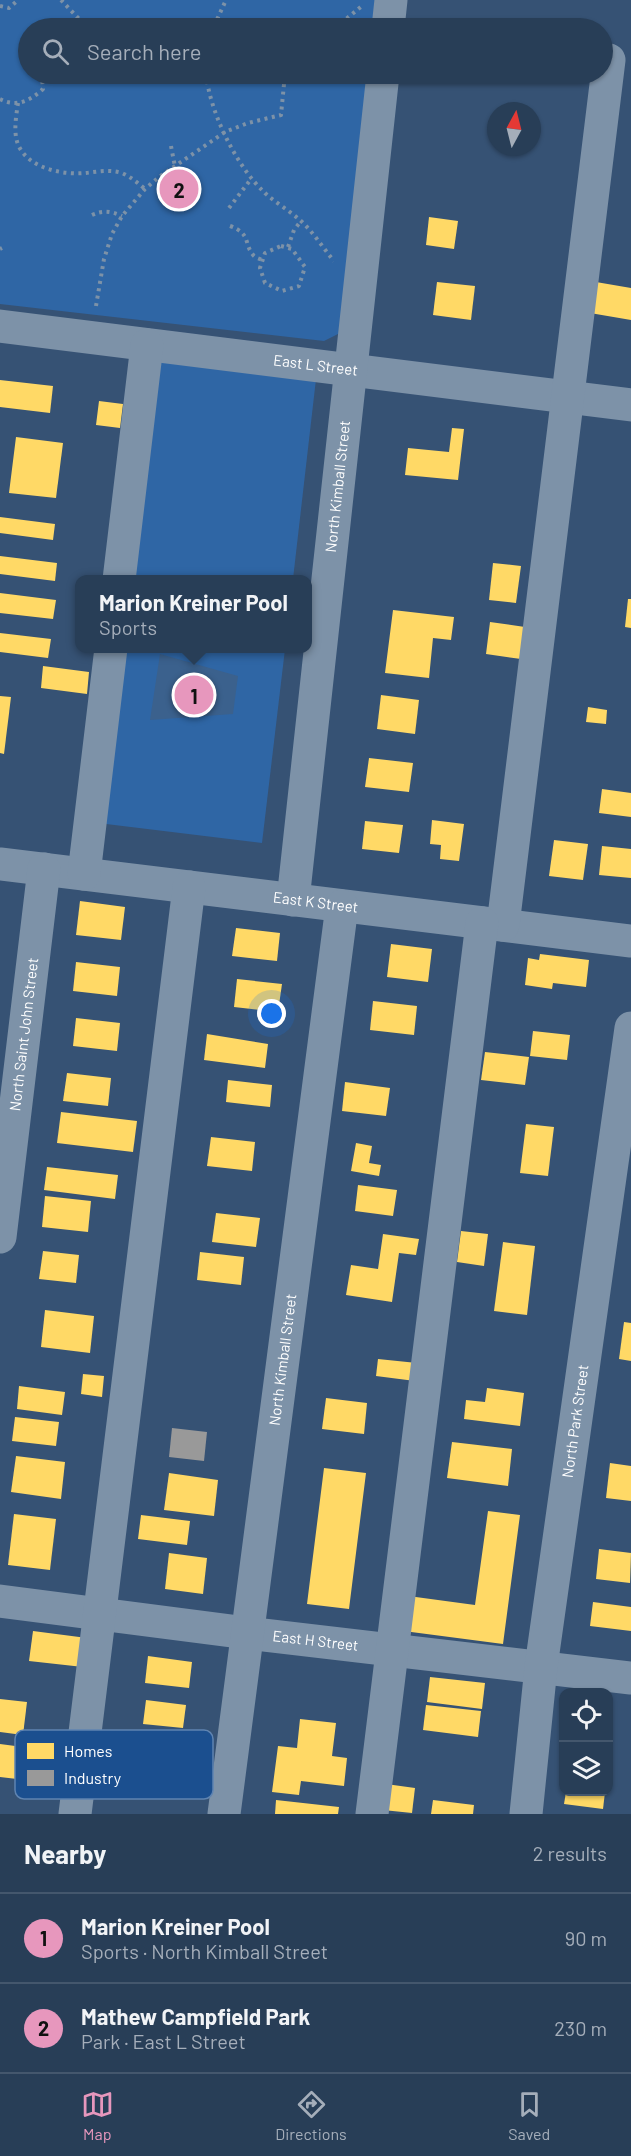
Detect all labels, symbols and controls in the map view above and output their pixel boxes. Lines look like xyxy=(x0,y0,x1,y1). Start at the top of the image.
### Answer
search box xyxy=(18,18,613,84)
icon: search xyxy=(39,35,72,68)
text: Search here xyxy=(87,38,201,64)
north arrow xyxy=(487,102,541,156)
pin: 2 xyxy=(160,166,198,212)
street label: East L Street xyxy=(272,350,359,379)
street label: North Kimball Street xyxy=(321,419,353,553)
popup xyxy=(75,575,312,653)
text: Marion Kreiner Pool xyxy=(99,589,288,615)
text: Sports xyxy=(99,615,157,639)
pin: 1 xyxy=(174,672,214,718)
street label: East K Street xyxy=(272,887,359,916)
street label: North Saint John Street xyxy=(5,957,41,1112)
your location xyxy=(257,999,286,1028)
street label: North Kimball Street xyxy=(265,1293,300,1427)
street label: North Park Street xyxy=(558,1363,591,1479)
street label: East H Street xyxy=(272,1626,359,1654)
map controls xyxy=(559,1688,613,1796)
button: locate xyxy=(559,1688,613,1742)
legend xyxy=(15,1730,213,1799)
text: Homes xyxy=(64,1741,112,1760)
button: layers xyxy=(559,1742,613,1796)
text: Industry xyxy=(64,1768,122,1787)
text: Nearby xyxy=(24,1838,106,1869)
text: 2 results xyxy=(533,1841,607,1865)
text: Marion Kreiner Pool xyxy=(81,1913,270,1939)
text: 1 xyxy=(40,1926,47,1950)
text: 90 m xyxy=(565,1926,607,1950)
text: Sports · North Kimball Street xyxy=(81,1939,328,1963)
text: Mathew Campfield Park xyxy=(81,2003,310,2029)
text: 2 xyxy=(38,2016,49,2040)
text: 230 m xyxy=(554,2016,607,2040)
text: Park · East L Street xyxy=(81,2029,246,2053)
tab: Map xyxy=(81,2088,114,2143)
tab: Directions xyxy=(275,2088,347,2143)
tab: Saved xyxy=(508,2088,550,2143)

